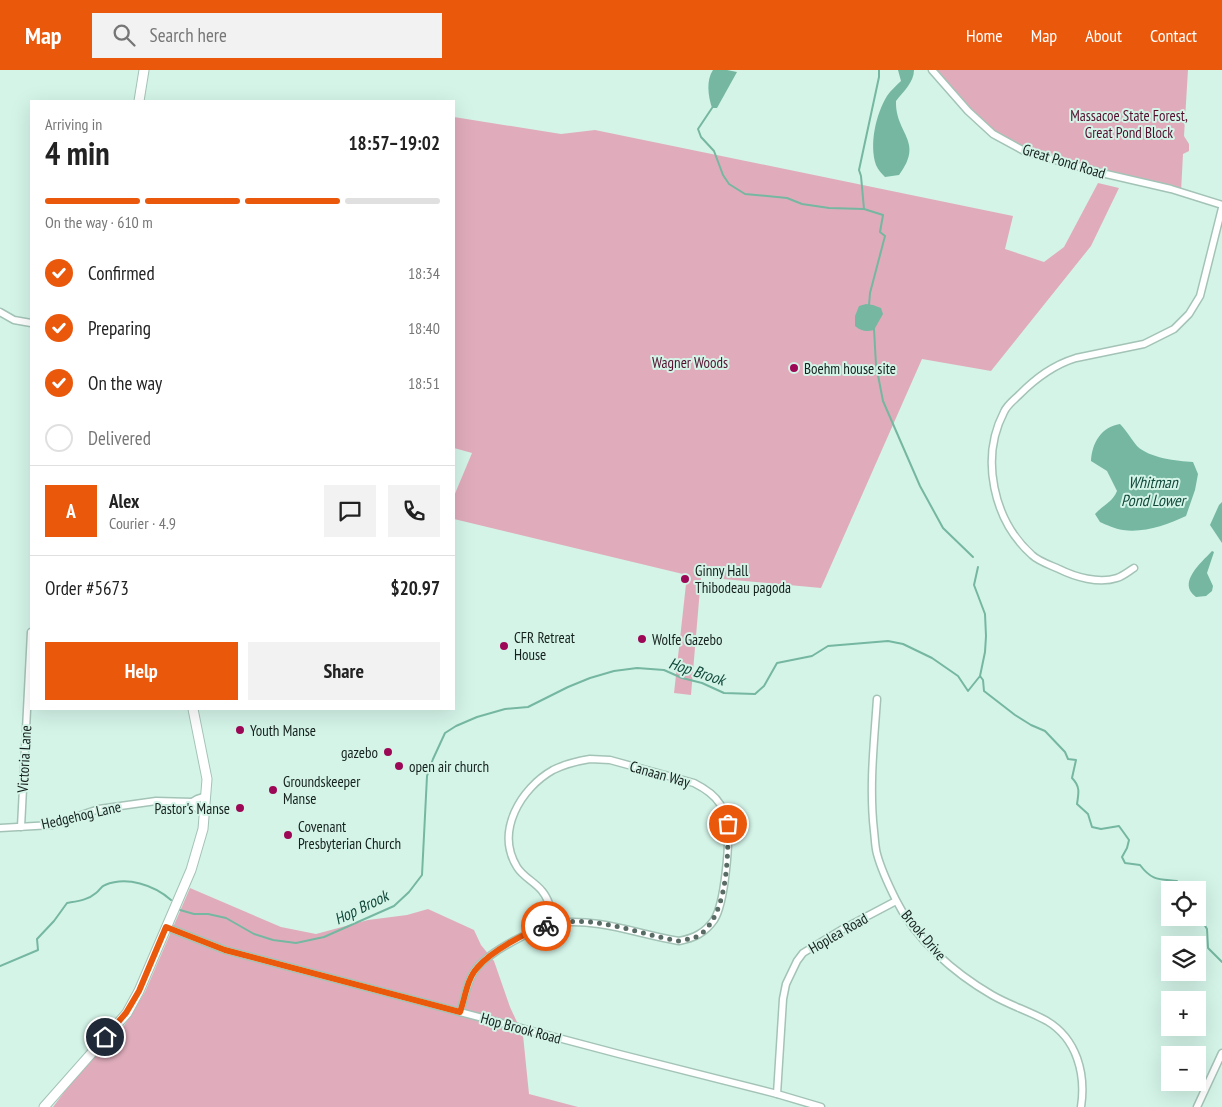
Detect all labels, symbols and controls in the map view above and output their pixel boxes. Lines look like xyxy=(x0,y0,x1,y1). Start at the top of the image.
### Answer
search box xyxy=(92,13,442,58)
text: Map xyxy=(25,20,62,51)
icon: search xyxy=(110,21,138,49)
text: Search here xyxy=(150,23,227,47)
text: Home xyxy=(966,24,1003,47)
text: Map xyxy=(1031,24,1057,47)
text: About xyxy=(1085,24,1122,47)
text: Contact xyxy=(1150,24,1197,47)
park label: Massacoe State Forest, Great Pond Block xyxy=(1070,106,1188,142)
text: Arriving in xyxy=(45,114,102,134)
text: 18:57–19:02 xyxy=(348,131,440,155)
text: 4 min xyxy=(45,132,110,174)
street label: Great Pond Road xyxy=(1020,139,1108,183)
text: On the way · 610 m xyxy=(45,212,153,232)
icon: check xyxy=(45,259,73,287)
text: Confirmed xyxy=(88,261,155,285)
text: 18:34 xyxy=(408,263,440,283)
icon: check xyxy=(45,314,73,342)
text: Preparing xyxy=(88,316,151,340)
text: 18:40 xyxy=(408,318,440,338)
park label: Wagner Woods xyxy=(652,353,728,372)
place label: Boehm house site xyxy=(804,359,896,378)
marker: Boehm house site xyxy=(788,362,800,374)
icon: check xyxy=(45,369,73,397)
text: On the way xyxy=(88,371,162,395)
text: 18:51 xyxy=(408,373,440,393)
text: Delivered xyxy=(88,426,151,450)
water label: Whitman Pond Lower xyxy=(1121,472,1188,510)
button: chat xyxy=(324,485,376,537)
button: phone xyxy=(388,485,440,537)
text: Alex xyxy=(109,489,139,513)
text: A xyxy=(66,499,76,523)
text: Courier · 4.9 xyxy=(109,513,176,533)
place label: Ginny Hall Thibodeau pagoda xyxy=(695,561,791,597)
marker: Ginny Hall Thibodeau pagoda xyxy=(679,573,691,585)
text: Order #5673 xyxy=(45,576,129,600)
text: $20.97 xyxy=(391,576,440,600)
place label: CFR Retreat House xyxy=(514,628,575,664)
place label: Wolfe Gazebo xyxy=(652,630,722,649)
marker: Wolfe Gazebo xyxy=(636,633,648,645)
marker: CFR Retreat House xyxy=(498,640,510,652)
button: Help xyxy=(45,642,238,700)
button: Share xyxy=(248,642,440,700)
water label: Hop Brook xyxy=(666,653,729,690)
place label: Youth Manse xyxy=(250,721,316,740)
marker: Youth Manse xyxy=(234,724,246,736)
street label: Victoria Lane xyxy=(13,725,35,794)
place label: gazebo xyxy=(341,743,378,762)
marker: gazebo xyxy=(382,746,394,758)
street label: Canaan Way xyxy=(628,756,693,792)
place label: open air church xyxy=(409,757,489,776)
marker: open air church xyxy=(393,760,405,772)
place label: Groundskeeper Manse xyxy=(283,772,361,808)
marker: Groundskeeper Manse xyxy=(267,784,279,796)
street label: Hedgehog Lane xyxy=(39,797,123,833)
place label: Pastor's Manse xyxy=(154,799,230,818)
marker: Pastor's Manse xyxy=(234,802,246,814)
pin xyxy=(707,803,749,845)
icon: bag xyxy=(714,810,742,838)
place label: Covenant Presbyterian Church xyxy=(298,817,401,853)
marker: Covenant Presbyterian Church xyxy=(282,829,294,841)
map controls xyxy=(1161,881,1206,1091)
button: locate xyxy=(1161,881,1206,926)
water label: Hop Brook xyxy=(331,885,393,929)
courier xyxy=(521,901,571,951)
street label: Brook Drive xyxy=(897,906,951,964)
street label: Hoplea Road xyxy=(805,908,871,958)
icon: bike xyxy=(532,912,560,940)
button: layers xyxy=(1161,936,1206,981)
button: + xyxy=(1161,991,1206,1036)
street label: Hop Brook Road xyxy=(479,1008,563,1048)
pin xyxy=(84,1016,126,1058)
icon: home xyxy=(91,1023,119,1051)
button: − xyxy=(1161,1046,1206,1091)

